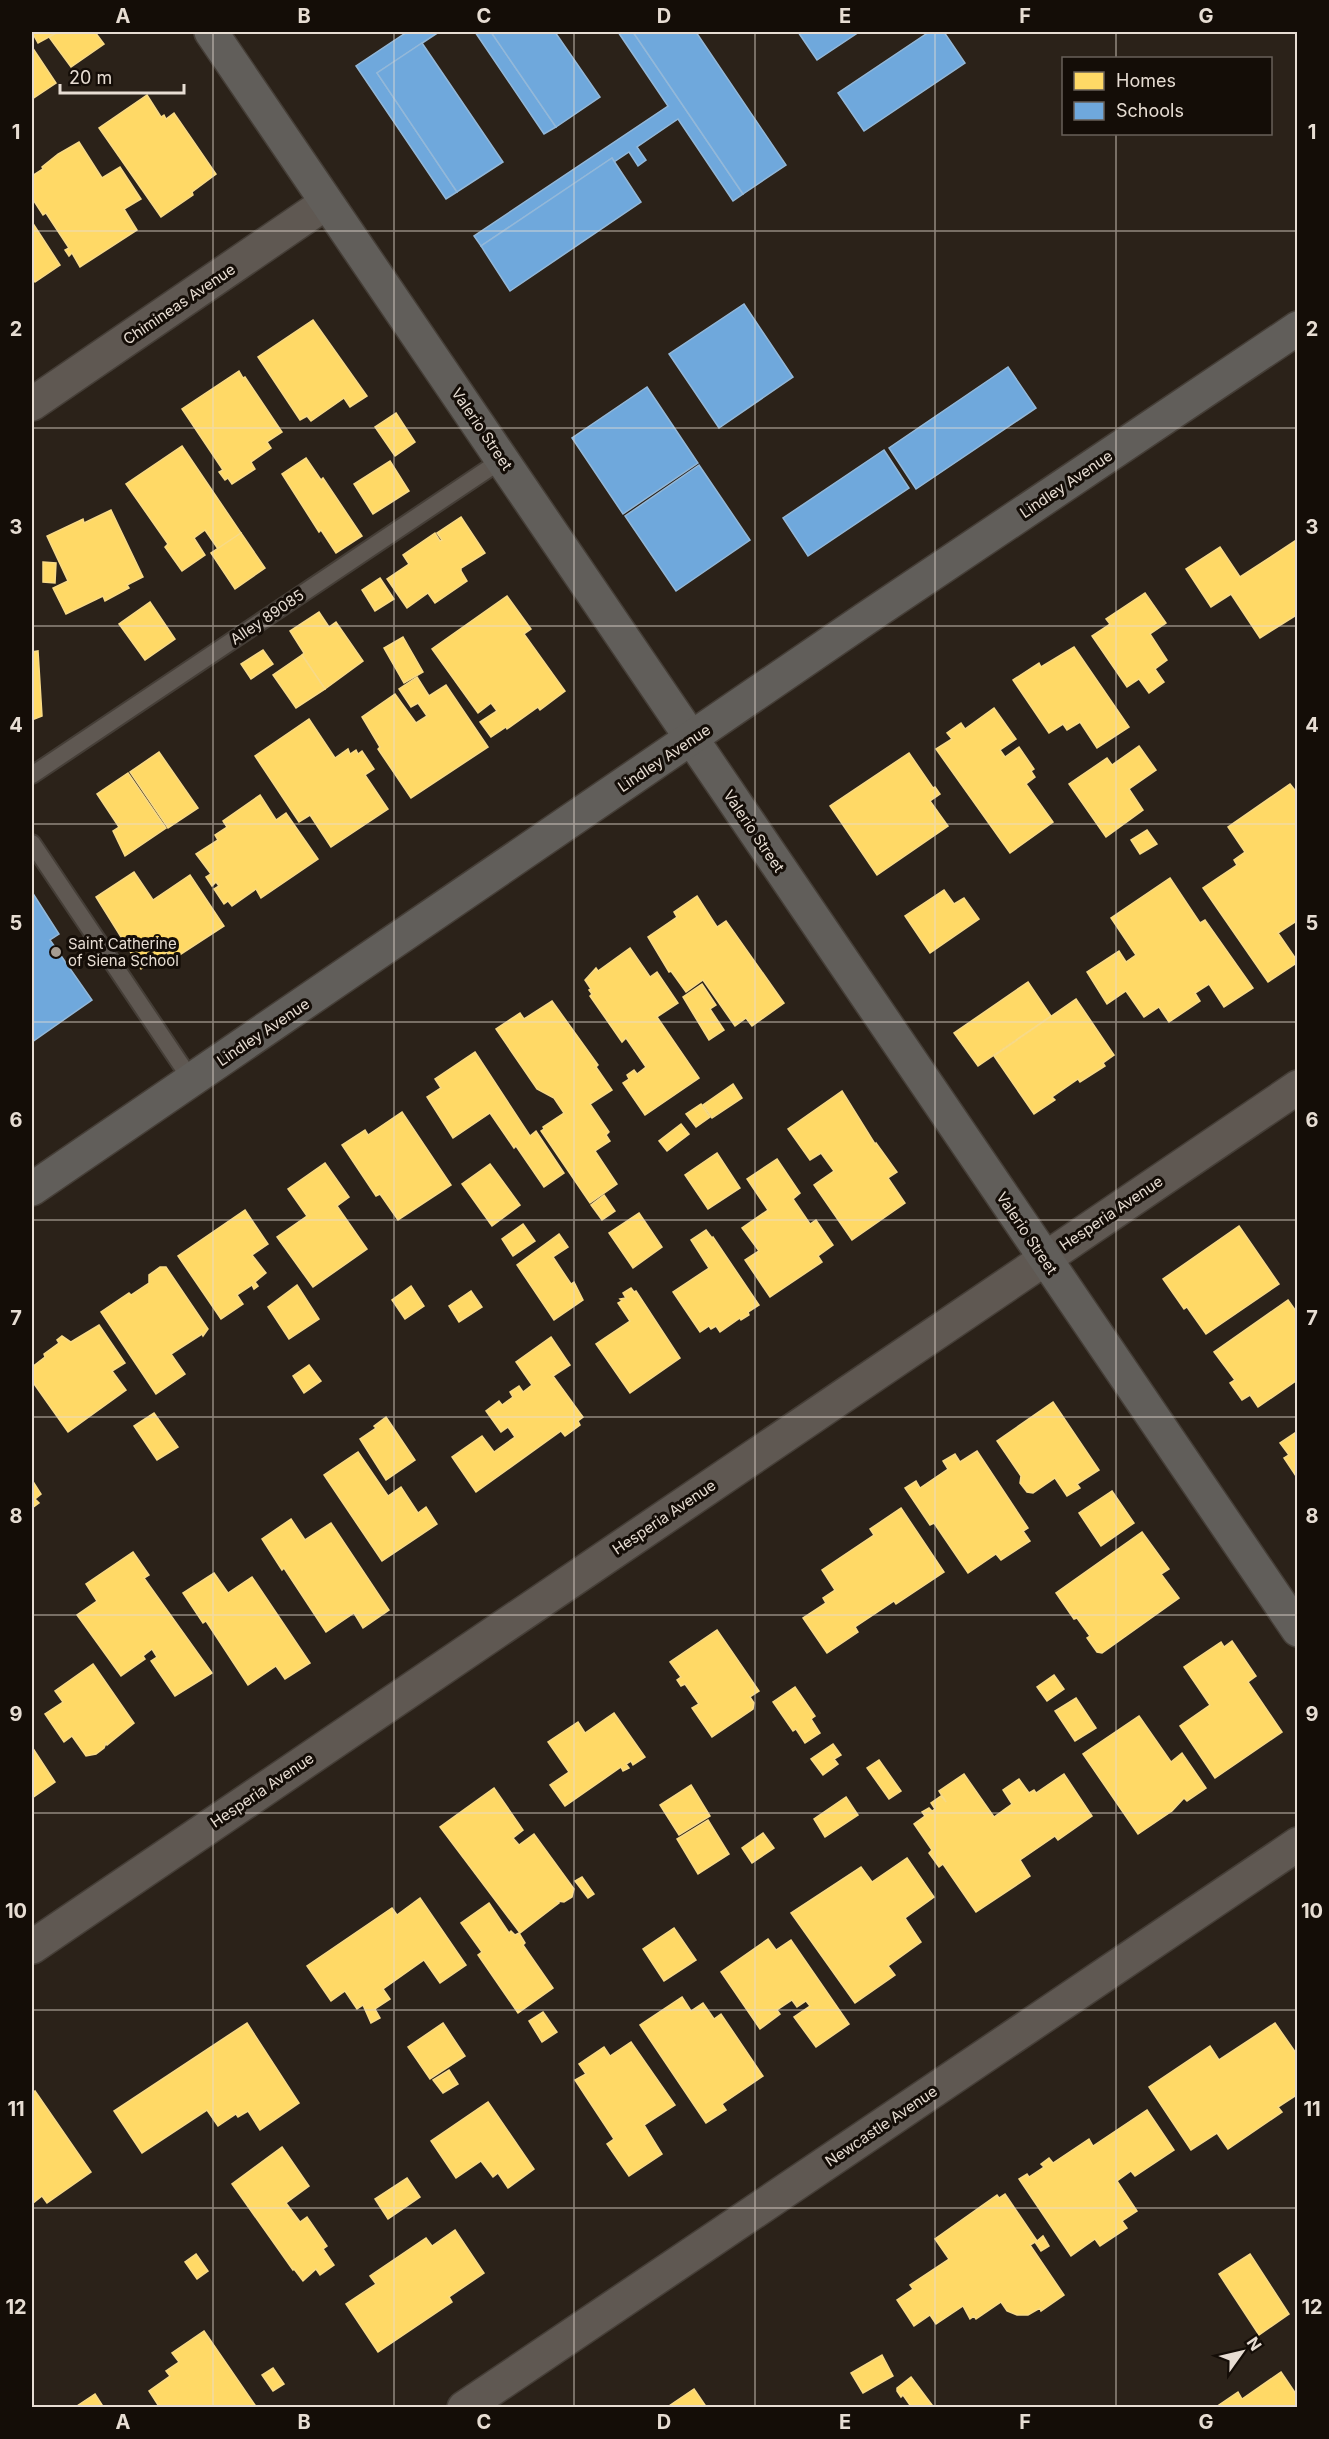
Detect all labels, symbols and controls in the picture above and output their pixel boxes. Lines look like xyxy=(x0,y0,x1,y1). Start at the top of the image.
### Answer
text: A xyxy=(116,4,131,28)
text: B xyxy=(297,4,311,28)
text: C xyxy=(477,4,491,28)
text: D xyxy=(657,4,671,28)
text: E xyxy=(839,4,851,28)
text: F xyxy=(1019,4,1031,28)
text: G xyxy=(1198,4,1214,28)
scale bar xyxy=(60,57,184,95)
legend xyxy=(1062,57,1272,135)
text: 20 m xyxy=(69,67,112,88)
text: Homes xyxy=(1116,70,1176,91)
text: Schools xyxy=(1116,100,1184,121)
text: 1 xyxy=(12,120,20,144)
text: 1 xyxy=(1308,120,1316,144)
street label: Chimineas Avenue xyxy=(119,259,239,349)
text: 2 xyxy=(10,317,22,341)
text: 2 xyxy=(1306,317,1318,341)
street label: Valerio Street xyxy=(447,384,517,474)
street label: Lindley Avenue xyxy=(1016,446,1116,522)
text: 3 xyxy=(10,515,22,539)
text: 3 xyxy=(1306,515,1318,539)
street label: Alley 89085 xyxy=(226,585,308,649)
text: 4 xyxy=(9,713,23,737)
text: 4 xyxy=(1305,713,1319,737)
street label: Lindley Avenue xyxy=(614,720,714,796)
street label: Valerio Street xyxy=(719,786,789,876)
text: 5 xyxy=(10,911,22,935)
text: 5 xyxy=(1306,911,1318,935)
place label: Saint Catherine of Siena School xyxy=(68,934,179,970)
marker: Saint Catherine of Siena School xyxy=(49,945,63,959)
street label: Lindley Avenue xyxy=(213,994,313,1070)
text: 6 xyxy=(10,1108,23,1132)
text: 6 xyxy=(1306,1108,1319,1132)
street label: Hesperia Avenue xyxy=(1056,1171,1166,1255)
street label: Valerio Street xyxy=(992,1188,1062,1278)
text: 7 xyxy=(10,1306,22,1330)
text: 7 xyxy=(1306,1306,1318,1330)
street label: Hesperia Avenue xyxy=(609,1475,719,1559)
text: 8 xyxy=(9,1504,23,1528)
text: 8 xyxy=(1305,1504,1319,1528)
text: 9 xyxy=(10,1702,23,1726)
text: 9 xyxy=(1306,1702,1319,1726)
street label: Hesperia Avenue xyxy=(207,1748,317,1832)
text: 10 xyxy=(5,1899,27,1923)
text: 10 xyxy=(1301,1899,1323,1923)
street label: Newcastle Avenue xyxy=(821,2081,941,2171)
text: 11 xyxy=(7,2097,25,2121)
text: 11 xyxy=(1303,2097,1321,2121)
text: 12 xyxy=(5,2295,27,2319)
text: 12 xyxy=(1301,2295,1323,2319)
north arrow xyxy=(1212,2322,1272,2382)
text: N xyxy=(1243,2333,1266,2354)
text: A xyxy=(116,2410,131,2434)
text: B xyxy=(297,2410,311,2434)
text: C xyxy=(477,2410,491,2434)
text: D xyxy=(657,2410,671,2434)
text: E xyxy=(839,2410,851,2434)
text: F xyxy=(1019,2410,1031,2434)
text: G xyxy=(1198,2410,1214,2434)

